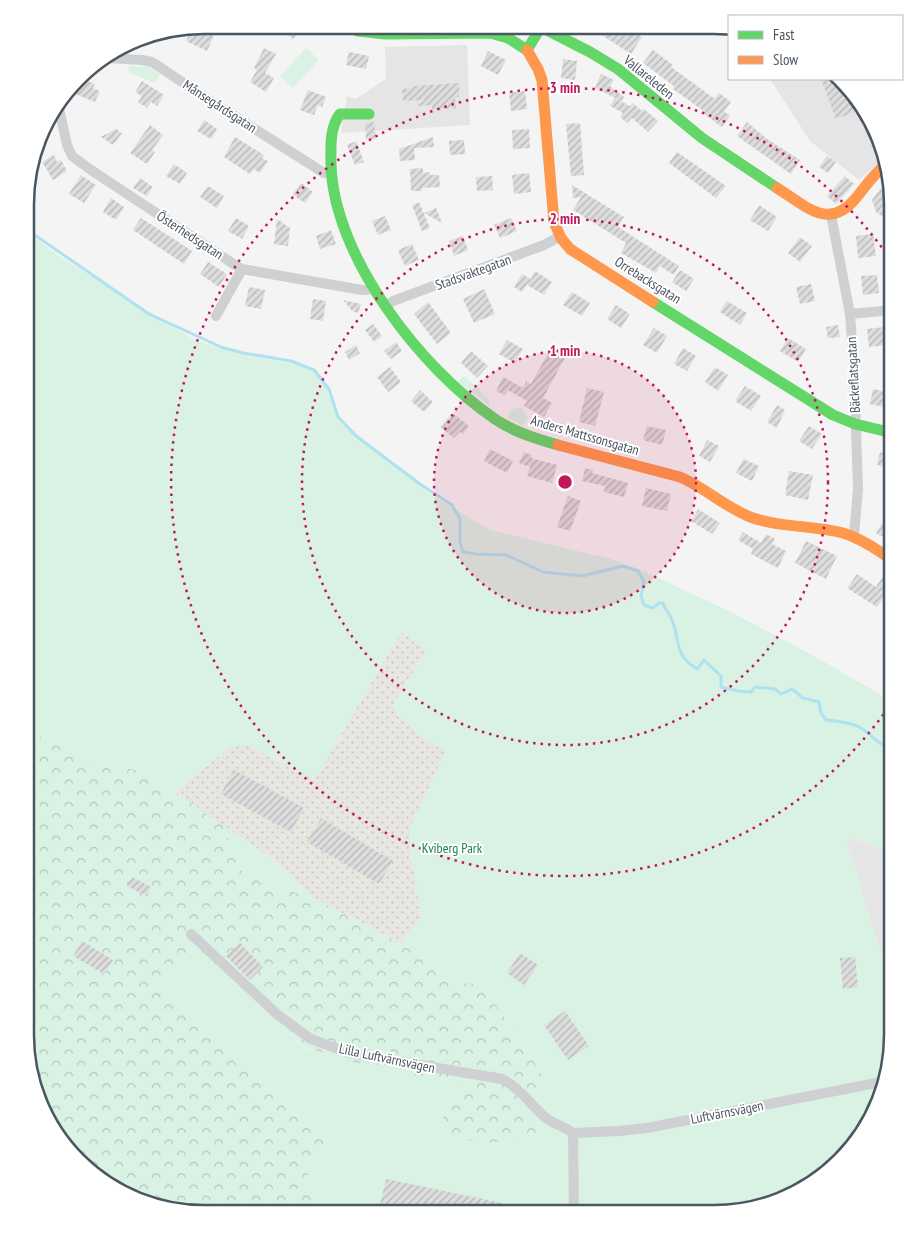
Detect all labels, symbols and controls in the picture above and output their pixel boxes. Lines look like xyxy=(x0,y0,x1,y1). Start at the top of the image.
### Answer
legend xyxy=(728,15,903,80)
text: Fast xyxy=(773,25,794,44)
street label: Vallareleden xyxy=(619,50,678,103)
text: Slow xyxy=(773,50,798,69)
street label: Månsegårdsgatan xyxy=(180,75,260,137)
text: 3 min xyxy=(550,78,580,97)
street label: Österhedsgatan xyxy=(153,207,227,263)
text: 2 min xyxy=(550,209,580,228)
street label: Stadsvaktegatan xyxy=(433,250,513,294)
street label: Orrebacksgatan xyxy=(611,252,685,308)
street label: Bäckeflatsgatan xyxy=(842,336,864,414)
text: 1 min xyxy=(550,341,580,360)
street label: Anders Mattssonsgatan xyxy=(529,411,641,459)
centre of rings xyxy=(556,473,574,491)
park label: Kviberg Park xyxy=(422,839,483,857)
street label: Lilla Luftvärnsvägen xyxy=(337,1039,437,1077)
street label: Luftvärnsvägen xyxy=(689,1096,765,1128)

